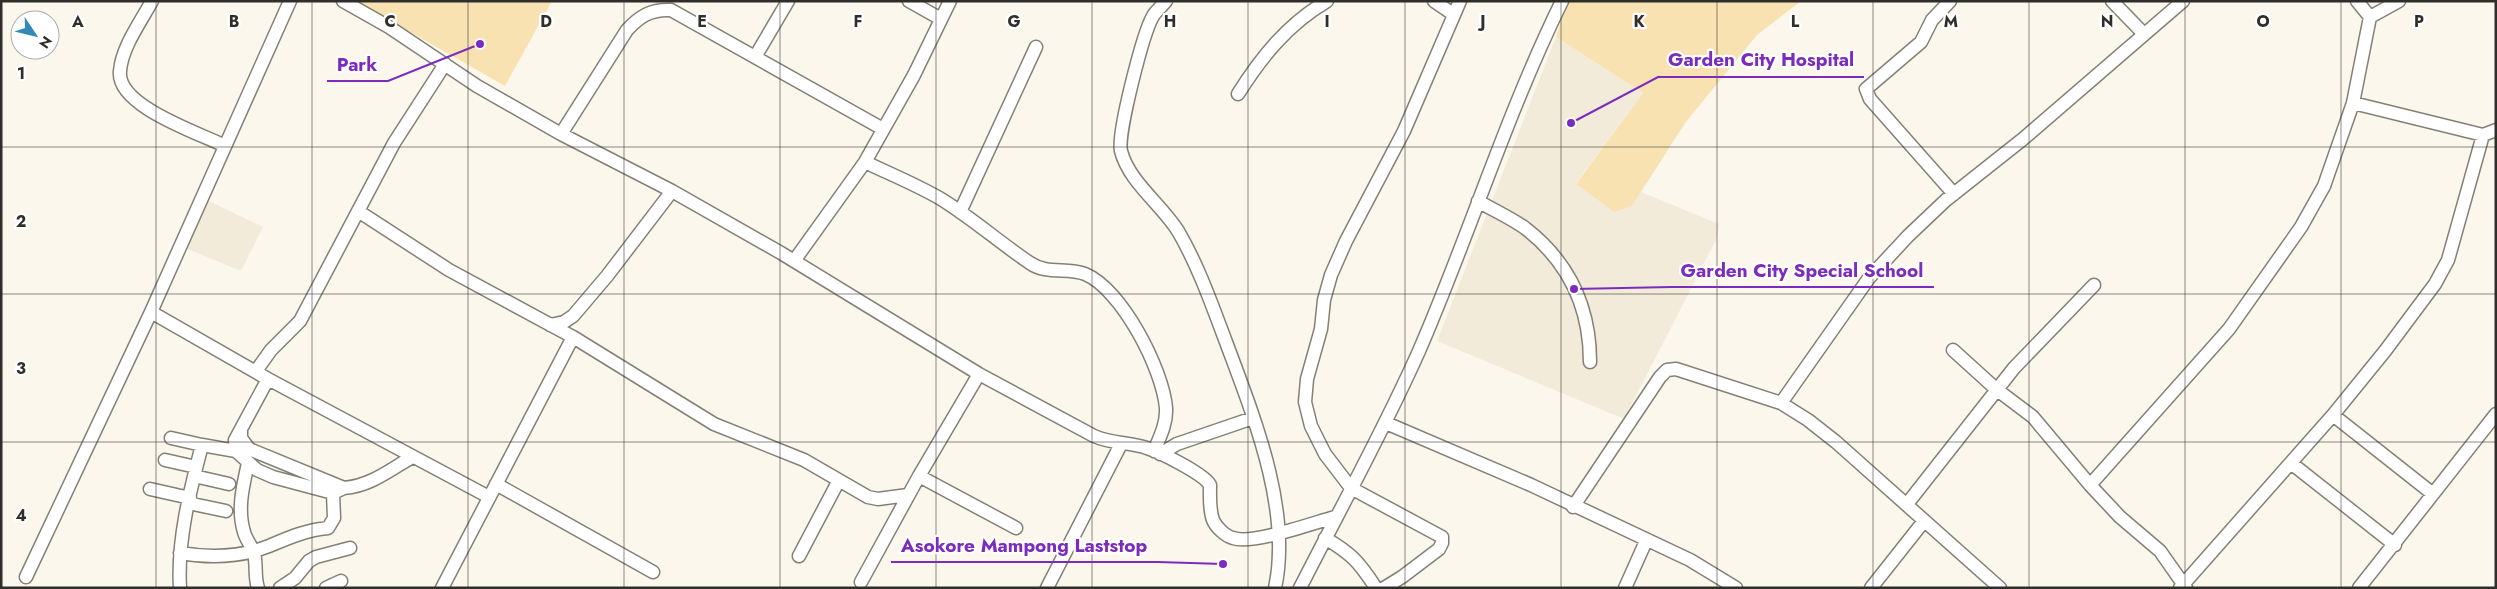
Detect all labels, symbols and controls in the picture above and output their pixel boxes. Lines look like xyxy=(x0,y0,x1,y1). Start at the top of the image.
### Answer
north arrow xyxy=(10,10,60,60)
text: A xyxy=(71,10,84,33)
text: B xyxy=(229,10,239,33)
text: C xyxy=(384,10,396,33)
text: D xyxy=(540,10,552,33)
text: E xyxy=(697,10,707,33)
text: F xyxy=(854,10,862,33)
text: G xyxy=(1007,10,1021,33)
text: H xyxy=(1164,10,1176,33)
text: I xyxy=(1324,10,1330,33)
text: J xyxy=(1477,10,1486,33)
text: K xyxy=(1633,10,1645,33)
text: L xyxy=(1791,10,1800,33)
text: M xyxy=(1944,10,1958,33)
text: N xyxy=(2101,10,2113,33)
text: O xyxy=(2256,10,2270,33)
text: P xyxy=(2414,10,2424,33)
text: N xyxy=(34,32,57,53)
callout: Garden City Hospital xyxy=(1658,43,1864,77)
text: Garden City Hospital xyxy=(1668,46,1854,73)
callout: Park xyxy=(327,47,388,81)
text: Park xyxy=(337,51,377,78)
text: 1 xyxy=(17,62,25,85)
text: 2 xyxy=(16,210,26,233)
callout: Garden City Special School xyxy=(1671,253,1934,287)
text: Garden City Special School xyxy=(1681,257,1923,284)
text: 3 xyxy=(16,357,26,380)
text: 4 xyxy=(15,504,27,527)
callout: Asokore Mampong Laststop xyxy=(891,528,1158,562)
text: Asokore Mampong Laststop xyxy=(900,532,1147,559)

